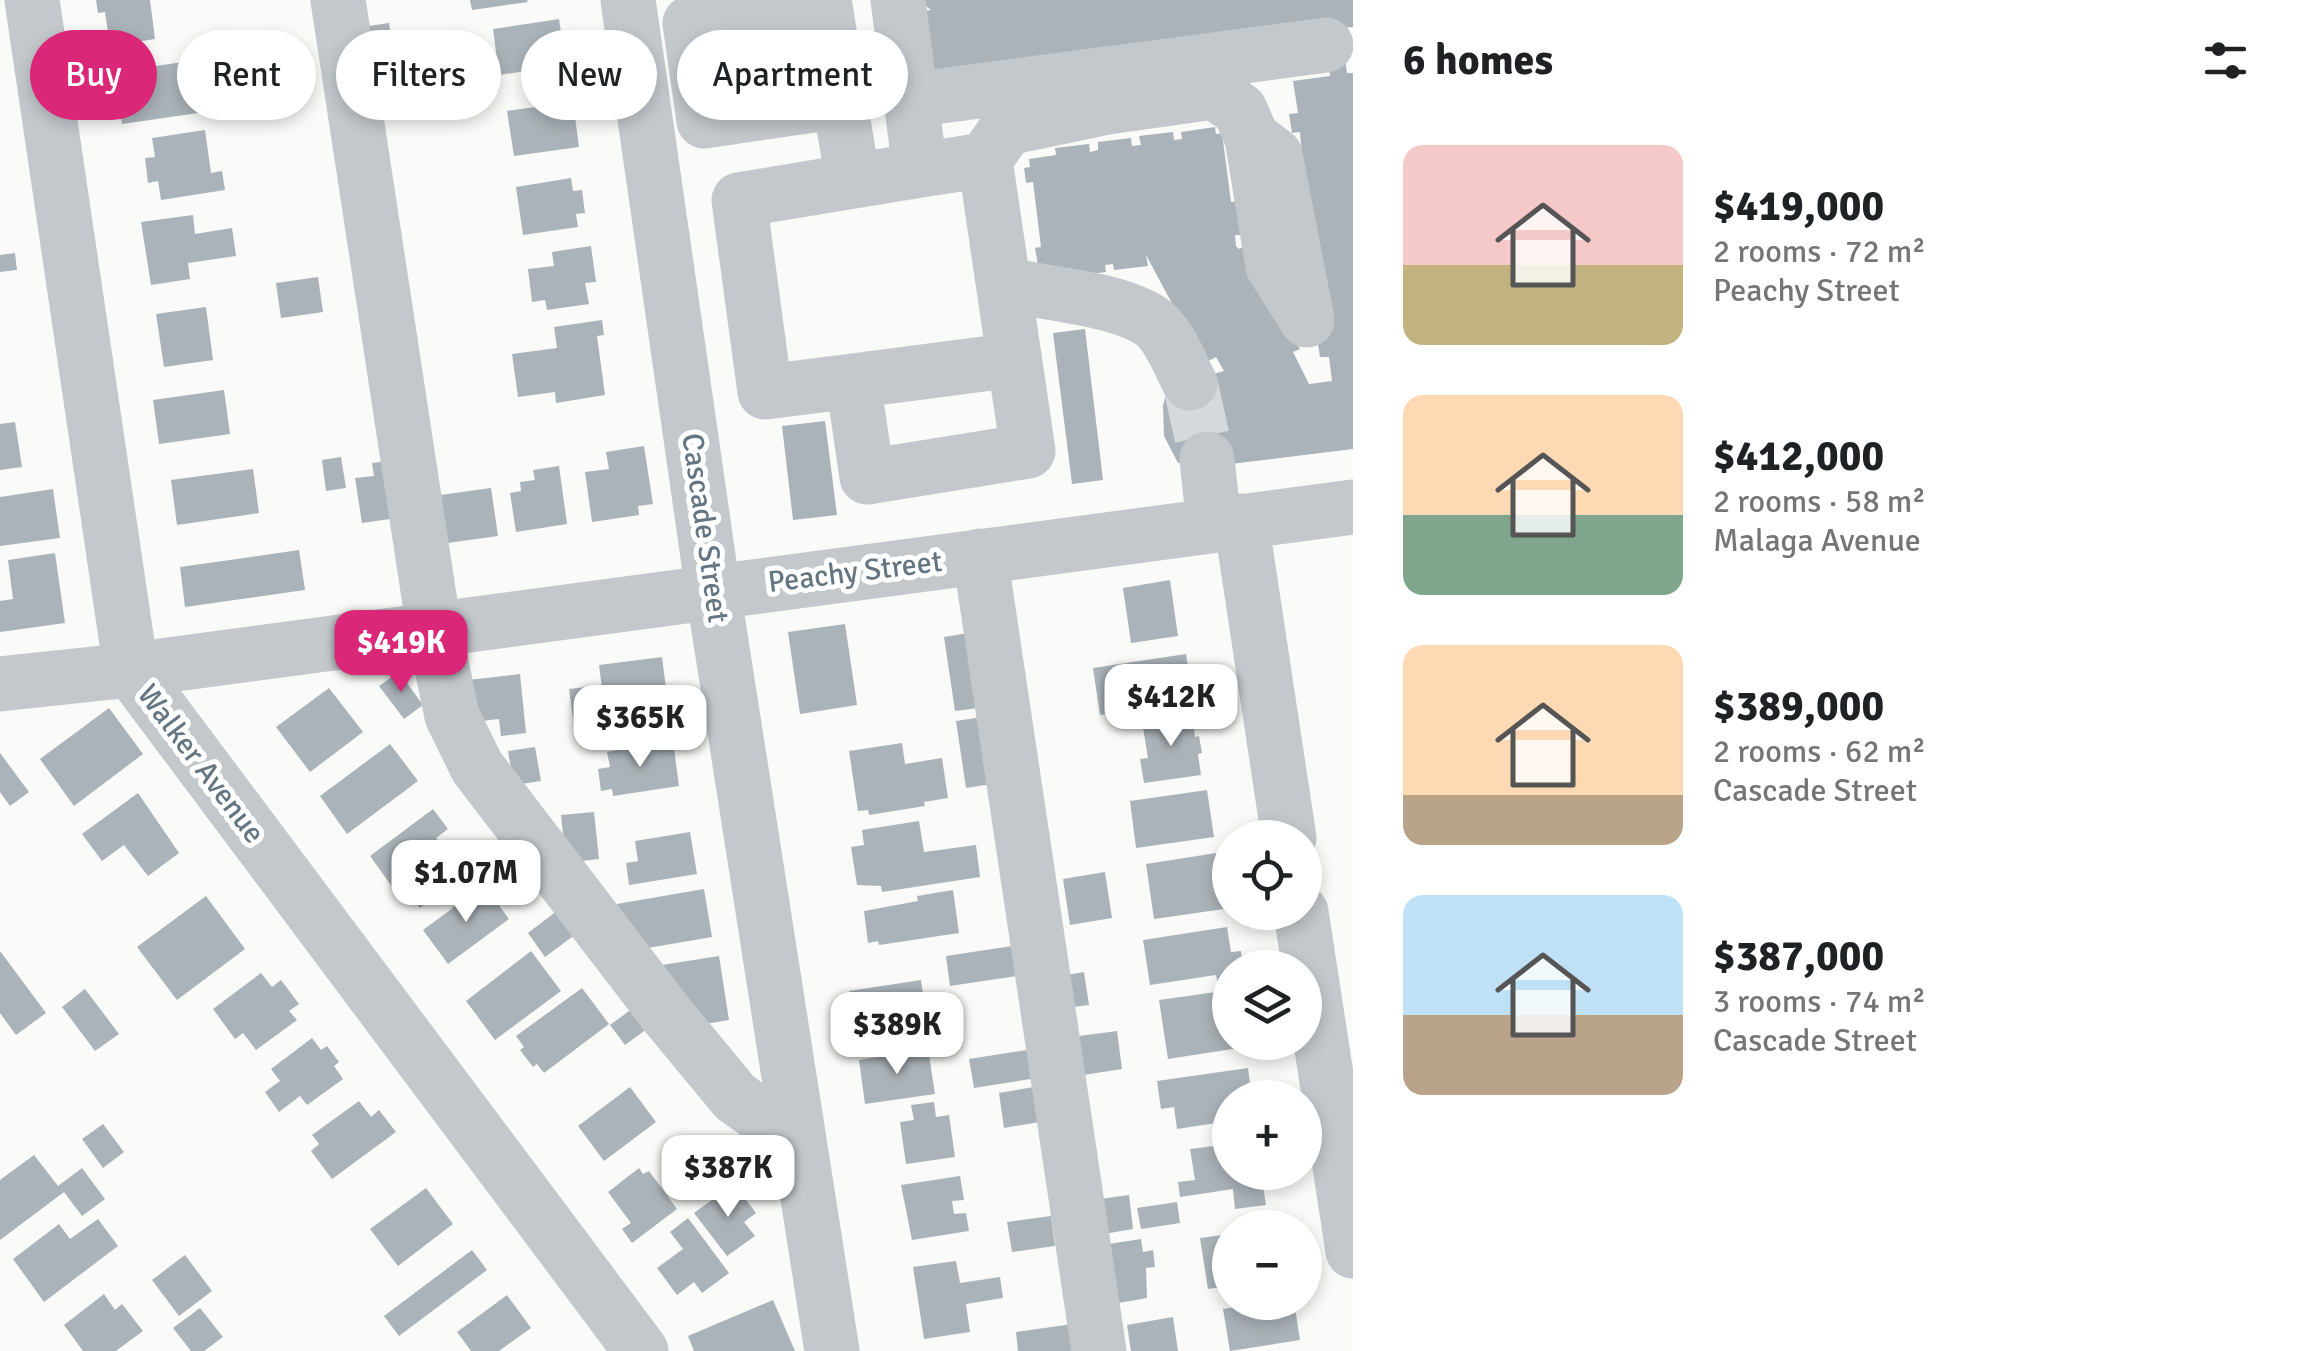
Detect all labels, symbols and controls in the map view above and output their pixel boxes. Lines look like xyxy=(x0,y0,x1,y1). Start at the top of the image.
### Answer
chip: Buy xyxy=(30,30,157,120)
chip: Rent xyxy=(177,30,316,120)
chip: Filters xyxy=(336,30,501,120)
chip: New xyxy=(521,30,657,120)
chip: Apartment xyxy=(677,30,908,120)
icon: filters xyxy=(2198,33,2253,88)
text: 6 homes xyxy=(1403,35,1553,86)
text: $419,000 xyxy=(1713,181,1884,232)
icon: home xyxy=(1483,185,1603,305)
text: 2 rooms · 72 m² xyxy=(1713,232,1926,271)
text: Peachy Street xyxy=(1713,271,1900,310)
street label: Cascade Street xyxy=(673,431,737,625)
text: $412,000 xyxy=(1713,431,1884,482)
icon: home xyxy=(1483,435,1603,555)
text: 2 rooms · 58 m² xyxy=(1713,482,1926,521)
text: Malaga Avenue xyxy=(1713,521,1921,560)
street label: Peachy Street xyxy=(766,543,944,601)
pin: $419K xyxy=(331,610,471,695)
text: $419K xyxy=(357,623,445,662)
pin: $412K xyxy=(1101,664,1241,749)
street label: Walker Avenue xyxy=(129,677,273,851)
text: $412K xyxy=(1127,677,1215,716)
text: $389,000 xyxy=(1713,681,1884,732)
pin: $365K xyxy=(570,685,710,770)
icon: home xyxy=(1483,685,1603,805)
text: $365K xyxy=(596,698,684,737)
text: 2 rooms · 62 m² xyxy=(1713,732,1926,771)
text: Cascade Street xyxy=(1713,771,1917,810)
map controls xyxy=(1212,820,1322,1320)
button: locate xyxy=(1212,820,1322,930)
pin: $1.07M xyxy=(385,840,547,925)
text: $1.07M xyxy=(414,853,518,892)
text: $387,000 xyxy=(1713,931,1884,982)
icon: home xyxy=(1483,935,1603,1055)
button: layers xyxy=(1212,950,1322,1060)
text: 3 rooms · 74 m² xyxy=(1713,982,1926,1021)
pin: $389K xyxy=(827,992,967,1077)
text: $389K xyxy=(853,1005,941,1044)
text: Cascade Street xyxy=(1713,1021,1917,1060)
button: + xyxy=(1212,1080,1322,1190)
pin: $387K xyxy=(658,1135,798,1220)
text: $387K xyxy=(684,1148,772,1187)
button: − xyxy=(1212,1210,1322,1320)

